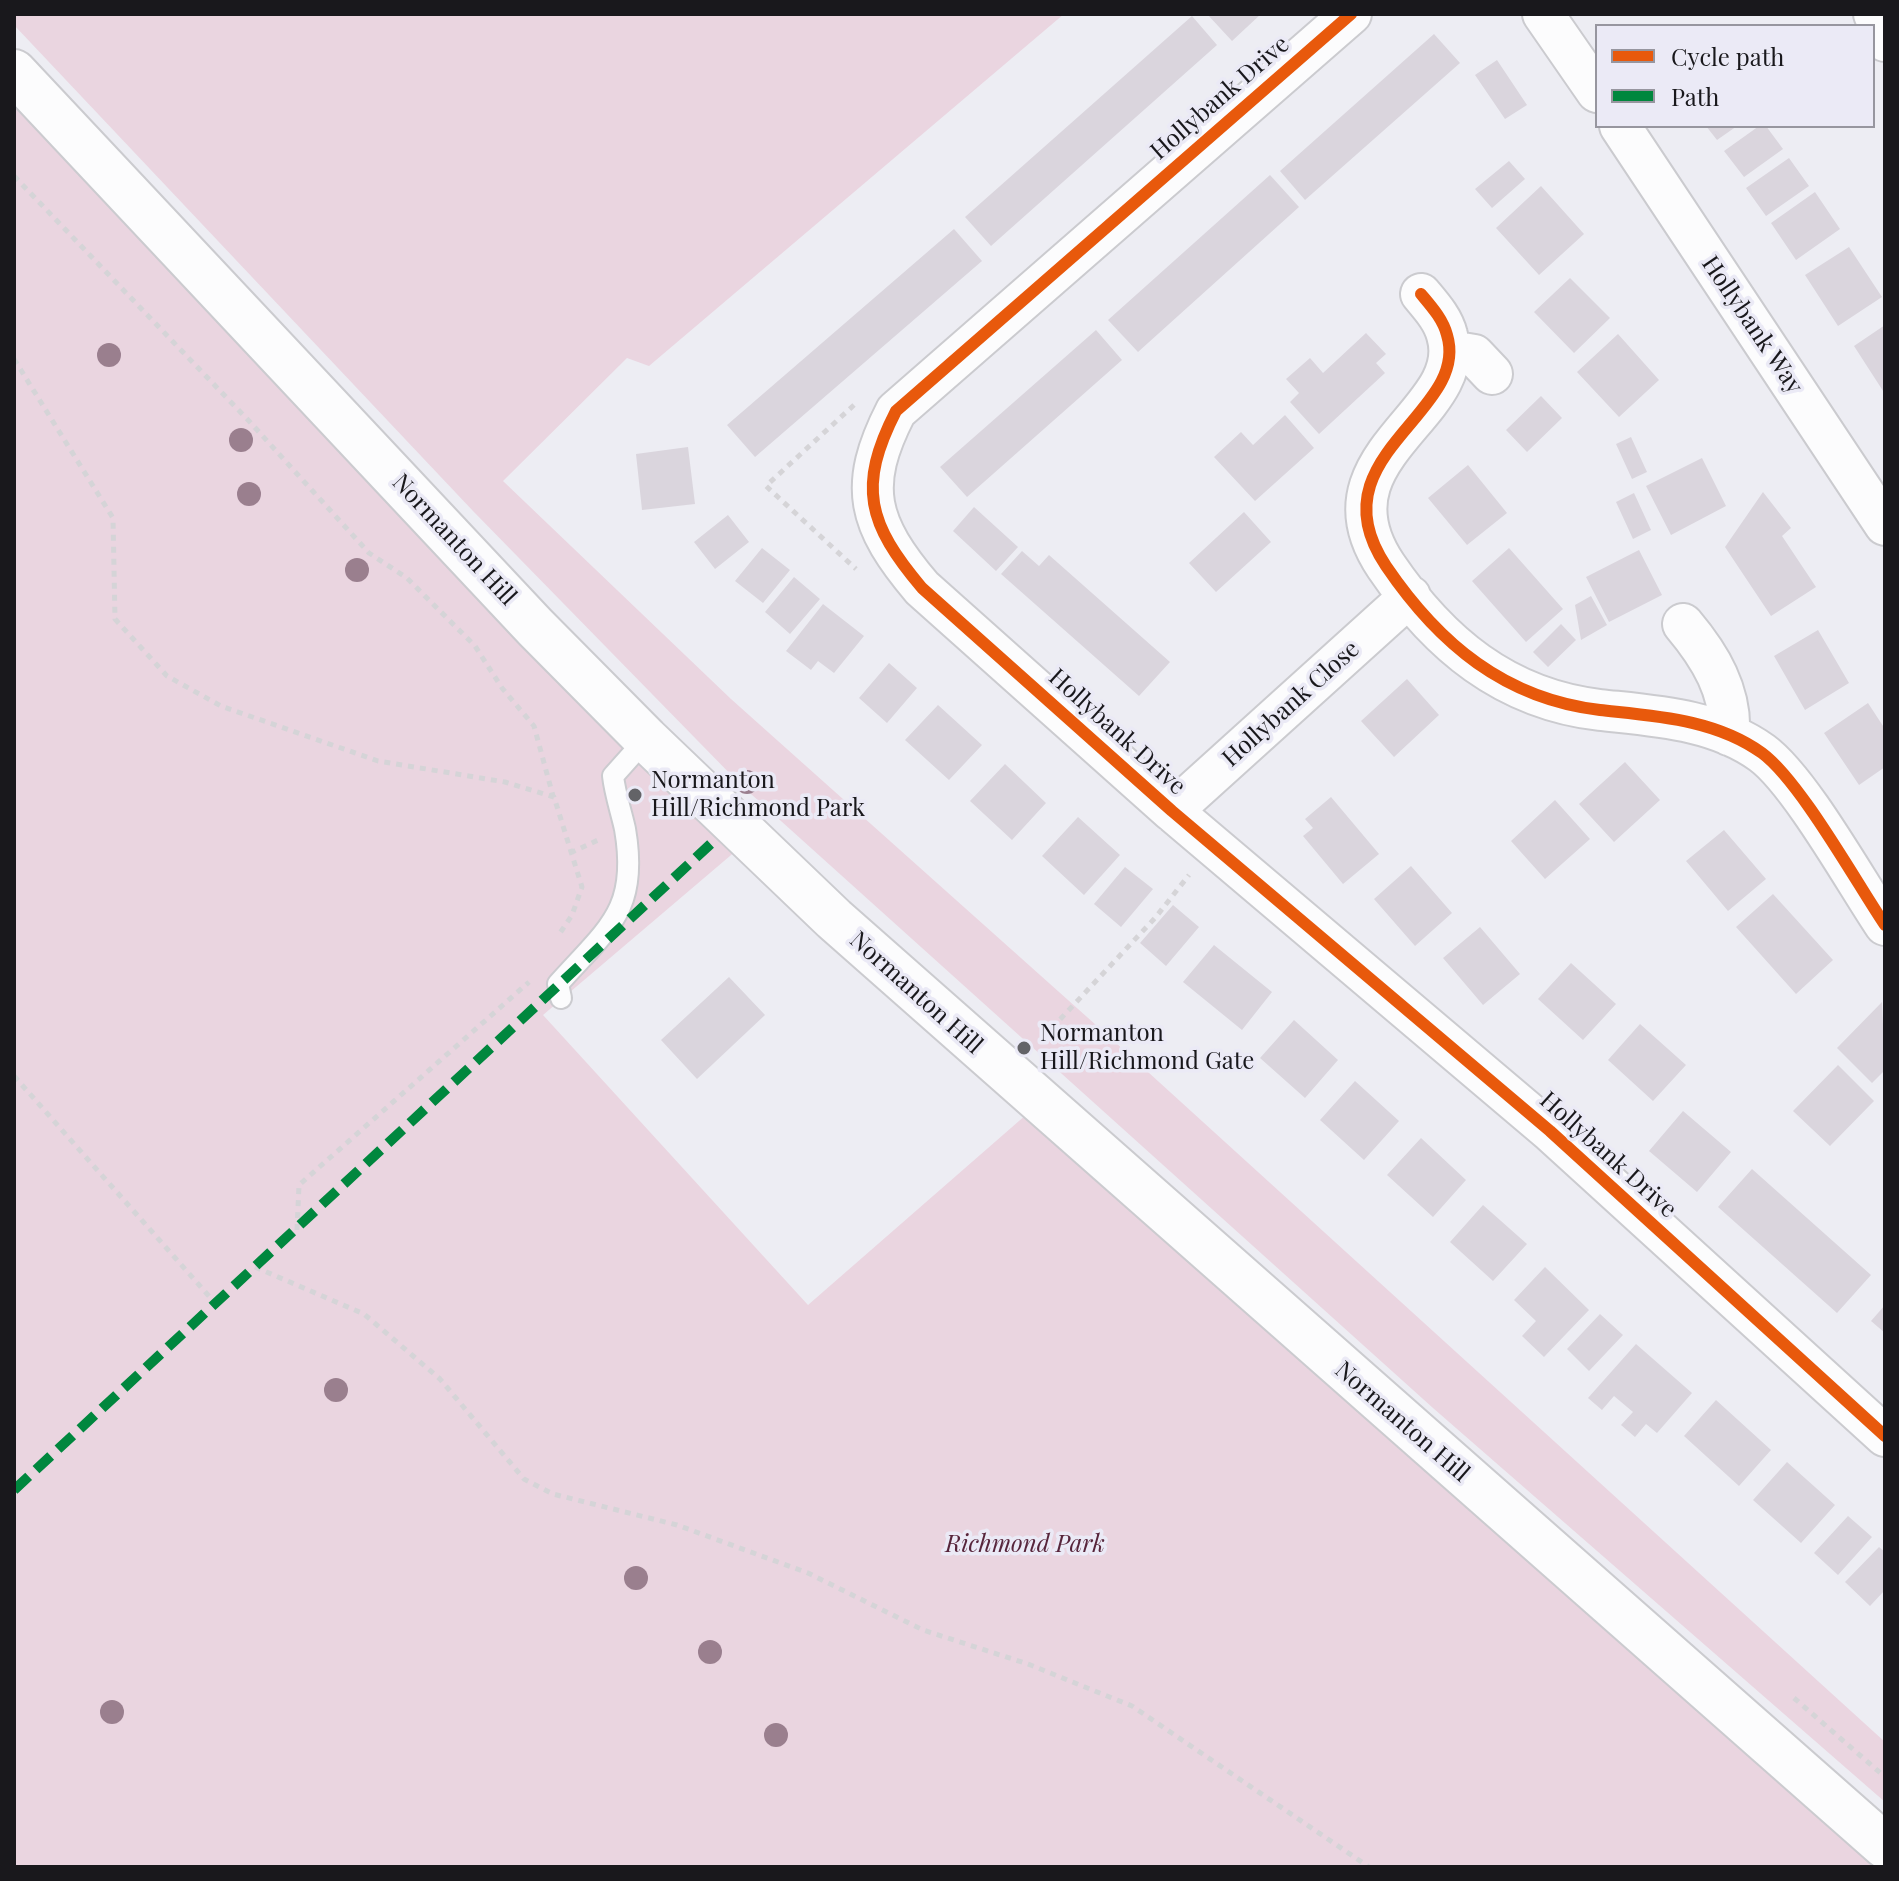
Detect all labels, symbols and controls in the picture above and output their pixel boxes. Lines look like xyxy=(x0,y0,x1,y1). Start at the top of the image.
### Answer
legend xyxy=(1595,24,1875,128)
street label: Hollybank Drive xyxy=(1145,30,1295,166)
text: Cycle path xyxy=(1671,40,1784,72)
text: Path xyxy=(1671,80,1719,112)
street label: Hollybank Way xyxy=(1695,251,1809,399)
street label: Normanton Hill xyxy=(386,468,522,612)
street label: Hollybank Close xyxy=(1216,635,1366,773)
street label: Hollybank Drive xyxy=(1043,663,1191,801)
place label: Normanton Hill/Richmond Park xyxy=(651,767,865,823)
marker: Normanton Hill/Richmond Park xyxy=(626,786,644,804)
street label: Normanton Hill xyxy=(844,926,988,1060)
place label: Normanton Hill/Richmond Gate xyxy=(1040,1020,1254,1076)
marker: Normanton Hill/Richmond Gate xyxy=(1015,1039,1033,1057)
street label: Hollybank Drive xyxy=(1534,1086,1682,1224)
street label: Normanton Hill xyxy=(1329,1356,1475,1488)
park label: Richmond Park xyxy=(945,1531,1105,1559)

